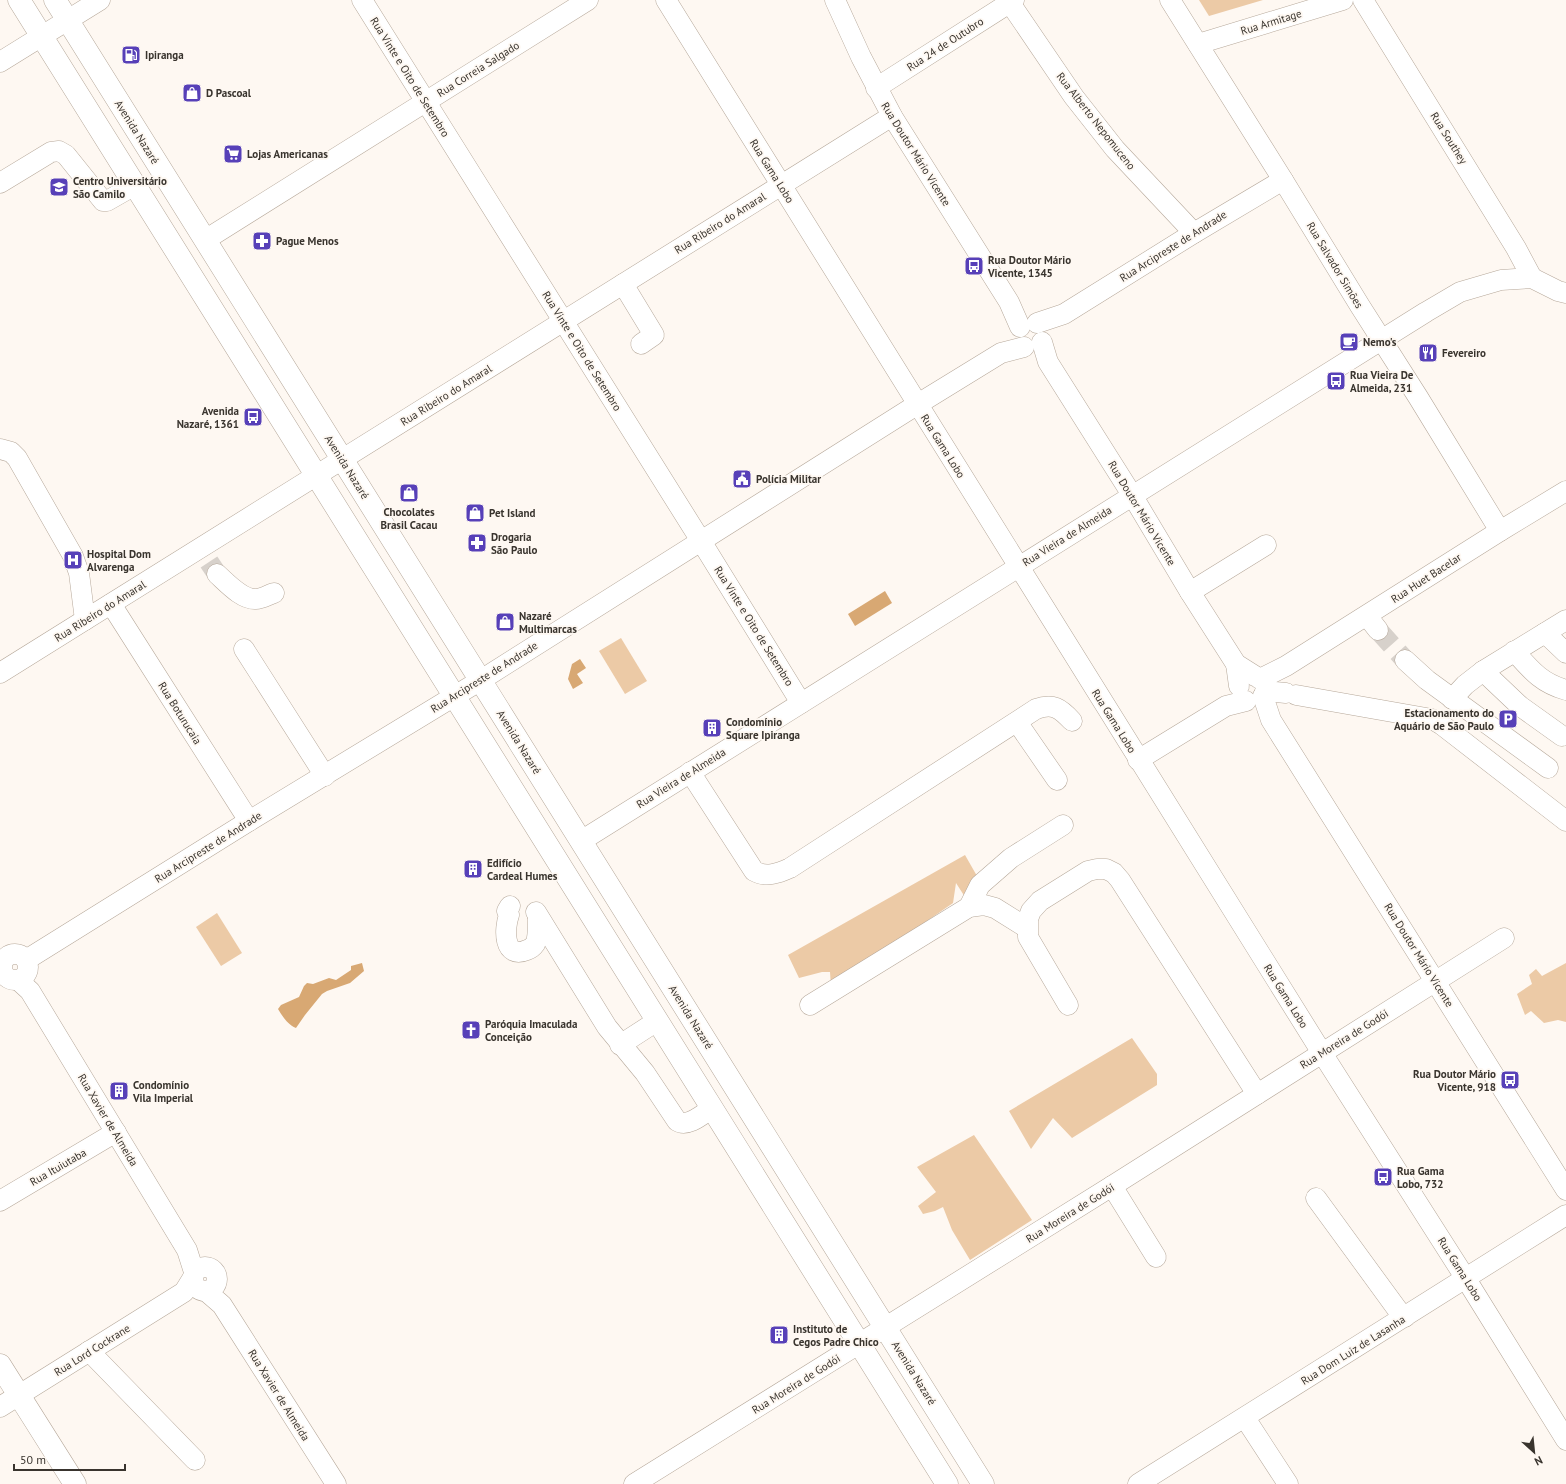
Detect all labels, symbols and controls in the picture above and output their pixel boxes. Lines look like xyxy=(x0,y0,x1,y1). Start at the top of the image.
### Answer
street label: Rua Armitage xyxy=(1239,6,1304,38)
street label: Rua Vinte e Oito de Setembro xyxy=(367,14,453,140)
street label: Rua 24 de Outubro xyxy=(904,14,986,74)
street label: Rua Correia Salgado xyxy=(434,38,522,100)
fuel station icon: Ipiranga xyxy=(120,44,142,66)
place label: Ipiranga xyxy=(145,48,184,62)
street label: Rua Alberto Nepomuceno xyxy=(1054,69,1139,173)
shop icon: D Pascoal xyxy=(181,82,203,104)
place label: D Pascoal xyxy=(206,86,252,100)
street label: Avenida Nazaré xyxy=(112,97,162,167)
street label: Rua Doutor Mário Vicente xyxy=(878,99,954,209)
street label: Rua Southey xyxy=(1428,109,1471,167)
street label: Rua Gama Lobo xyxy=(747,136,797,206)
supermarket icon: Lojas Americanas xyxy=(222,143,244,165)
place label: Lojas Americanas xyxy=(247,147,328,161)
place label: Centro Universitário São Camilo xyxy=(73,174,167,201)
school or university icon: Centro Universitário São Camilo xyxy=(48,176,70,198)
street label: Rua Ribeiro do Amaral xyxy=(672,189,769,257)
street label: Rua Arcipreste de Andrade xyxy=(1117,207,1230,285)
street label: Rua Salvador Simões xyxy=(1304,219,1367,311)
pharmacy icon: Pague Menos xyxy=(251,230,273,252)
place label: Pague Menos xyxy=(276,234,339,248)
place label: Rua Doutor Mário Vicente, 1345 xyxy=(987,253,1071,280)
bus stop icon: Rua Doutor Mário Vicente, 1345 xyxy=(963,255,985,277)
street label: Rua Vinte e Oito de Setembro xyxy=(539,288,625,414)
cafe icon: Nemo's xyxy=(1338,331,1360,353)
place label: Nemo's xyxy=(1363,335,1397,349)
restaurant icon: Fevereiro xyxy=(1417,342,1439,364)
place label: Fevereiro xyxy=(1442,346,1486,360)
street label: Rua Ribeiro do Amaral xyxy=(398,361,495,429)
place label: Rua Vieira De Almeida, 231 xyxy=(1350,368,1414,395)
bus stop icon: Rua Vieira De Almeida, 231 xyxy=(1325,370,1347,392)
place label: Avenida Nazaré, 1361 xyxy=(177,404,239,431)
bus stop icon: Avenida Nazaré, 1361 xyxy=(242,406,264,428)
street label: Rua Gama Lobo xyxy=(918,411,968,481)
street label: Avenida Nazaré xyxy=(322,432,372,502)
street label: Rua Doutor Mário Vicente xyxy=(1105,458,1179,568)
public building icon: Polícia Militar xyxy=(731,468,753,490)
place label: Polícia Militar xyxy=(756,472,821,486)
shop icon: Chocolates Brasil Cacau xyxy=(398,482,420,504)
shop icon: Pet Island xyxy=(464,502,486,524)
street label: Rua Vieira de Almeida xyxy=(1020,503,1114,569)
place label: Chocolates Brasil Cacau xyxy=(381,505,438,532)
place label: Pet Island xyxy=(489,506,536,520)
place label: Drogaria São Paulo xyxy=(491,530,538,557)
pharmacy icon: Drogaria São Paulo xyxy=(466,532,488,554)
place label: Hospital Dom Alvarenga xyxy=(87,547,151,574)
hospital icon: Hospital Dom Alvarenga xyxy=(62,549,84,571)
street label: Rua Huet Bacelar xyxy=(1388,550,1464,606)
street label: Rua Vinte e Oito de Setembro xyxy=(711,563,797,689)
street label: Rua Ribeiro do Amaral xyxy=(52,577,149,645)
place label: Nazaré Multimarcas xyxy=(519,609,577,636)
shop icon: Nazaré Multimarcas xyxy=(494,611,516,633)
street label: Rua Arcipreste de Andrade xyxy=(428,638,541,716)
street label: Rua Boturucaia xyxy=(155,679,205,747)
street label: Rua Gama Lobo xyxy=(1089,686,1139,756)
place label: Estacionamento do Aquário de São Paulo xyxy=(1394,706,1494,733)
street label: Avenida Nazaré xyxy=(494,707,544,777)
parking icon: Estacionamento do Aquário de São Paulo xyxy=(1497,708,1519,730)
place label: Condomínio Square Ipiranga xyxy=(726,715,800,742)
building icon: Condomínio Square Ipiranga xyxy=(701,717,723,739)
street label: Rua Vieira de Almeida xyxy=(634,745,728,811)
street label: Rua Arcipreste de Andrade xyxy=(152,808,265,886)
place label: Edifício Cardeal Humes xyxy=(487,856,558,883)
building icon: Edifício Cardeal Humes xyxy=(462,858,484,880)
street label: Rua Doutor Mário Vicente xyxy=(1381,900,1457,1010)
street label: Rua Gama Lobo xyxy=(1261,961,1311,1031)
street label: Avenida Nazaré xyxy=(666,982,716,1052)
street label: Rua Moreira de Godói xyxy=(1297,1006,1391,1072)
place label: Paróquia Imaculada Conceição xyxy=(485,1017,577,1044)
church icon: Paróquia Imaculada Conceição xyxy=(460,1019,482,1041)
place label: Rua Doutor Mário Vicente, 918 xyxy=(1413,1067,1496,1094)
bus stop icon: Rua Doutor Mário Vicente, 918 xyxy=(1499,1069,1521,1091)
street label: Rua Xavier de Almeida xyxy=(75,1071,141,1169)
place label: Condomínio Vila Imperial xyxy=(132,1078,194,1105)
building icon: Condomínio Vila Imperial xyxy=(108,1080,130,1102)
street label: Rua Ituiutaba xyxy=(27,1145,89,1189)
place label: Rua Gama Lobo, 732 xyxy=(1397,1164,1444,1191)
bus stop icon: Rua Gama Lobo, 732 xyxy=(1372,1166,1394,1188)
street label: Rua Moreira de Godói xyxy=(1023,1180,1117,1246)
street label: Rua Gama Lobo xyxy=(1435,1234,1485,1304)
street label: Rua Dom Luiz de Lasanha xyxy=(1298,1312,1408,1388)
street label: Rua Lord Cockrane xyxy=(51,1321,133,1379)
place label: Instituto de Cegos Padre Chico xyxy=(793,1322,879,1349)
building icon: Instituto de Cegos Padre Chico xyxy=(768,1324,790,1346)
street label: Avenida Nazaré xyxy=(889,1338,939,1408)
street label: Rua Xavier de Almeida xyxy=(245,1347,313,1443)
street label: Rua Moreira de Godói xyxy=(749,1351,843,1417)
north arrow xyxy=(1514,1432,1554,1472)
scale bar xyxy=(14,1446,125,1472)
text: 50 m xyxy=(20,1452,46,1467)
text: N xyxy=(1532,1453,1545,1469)

